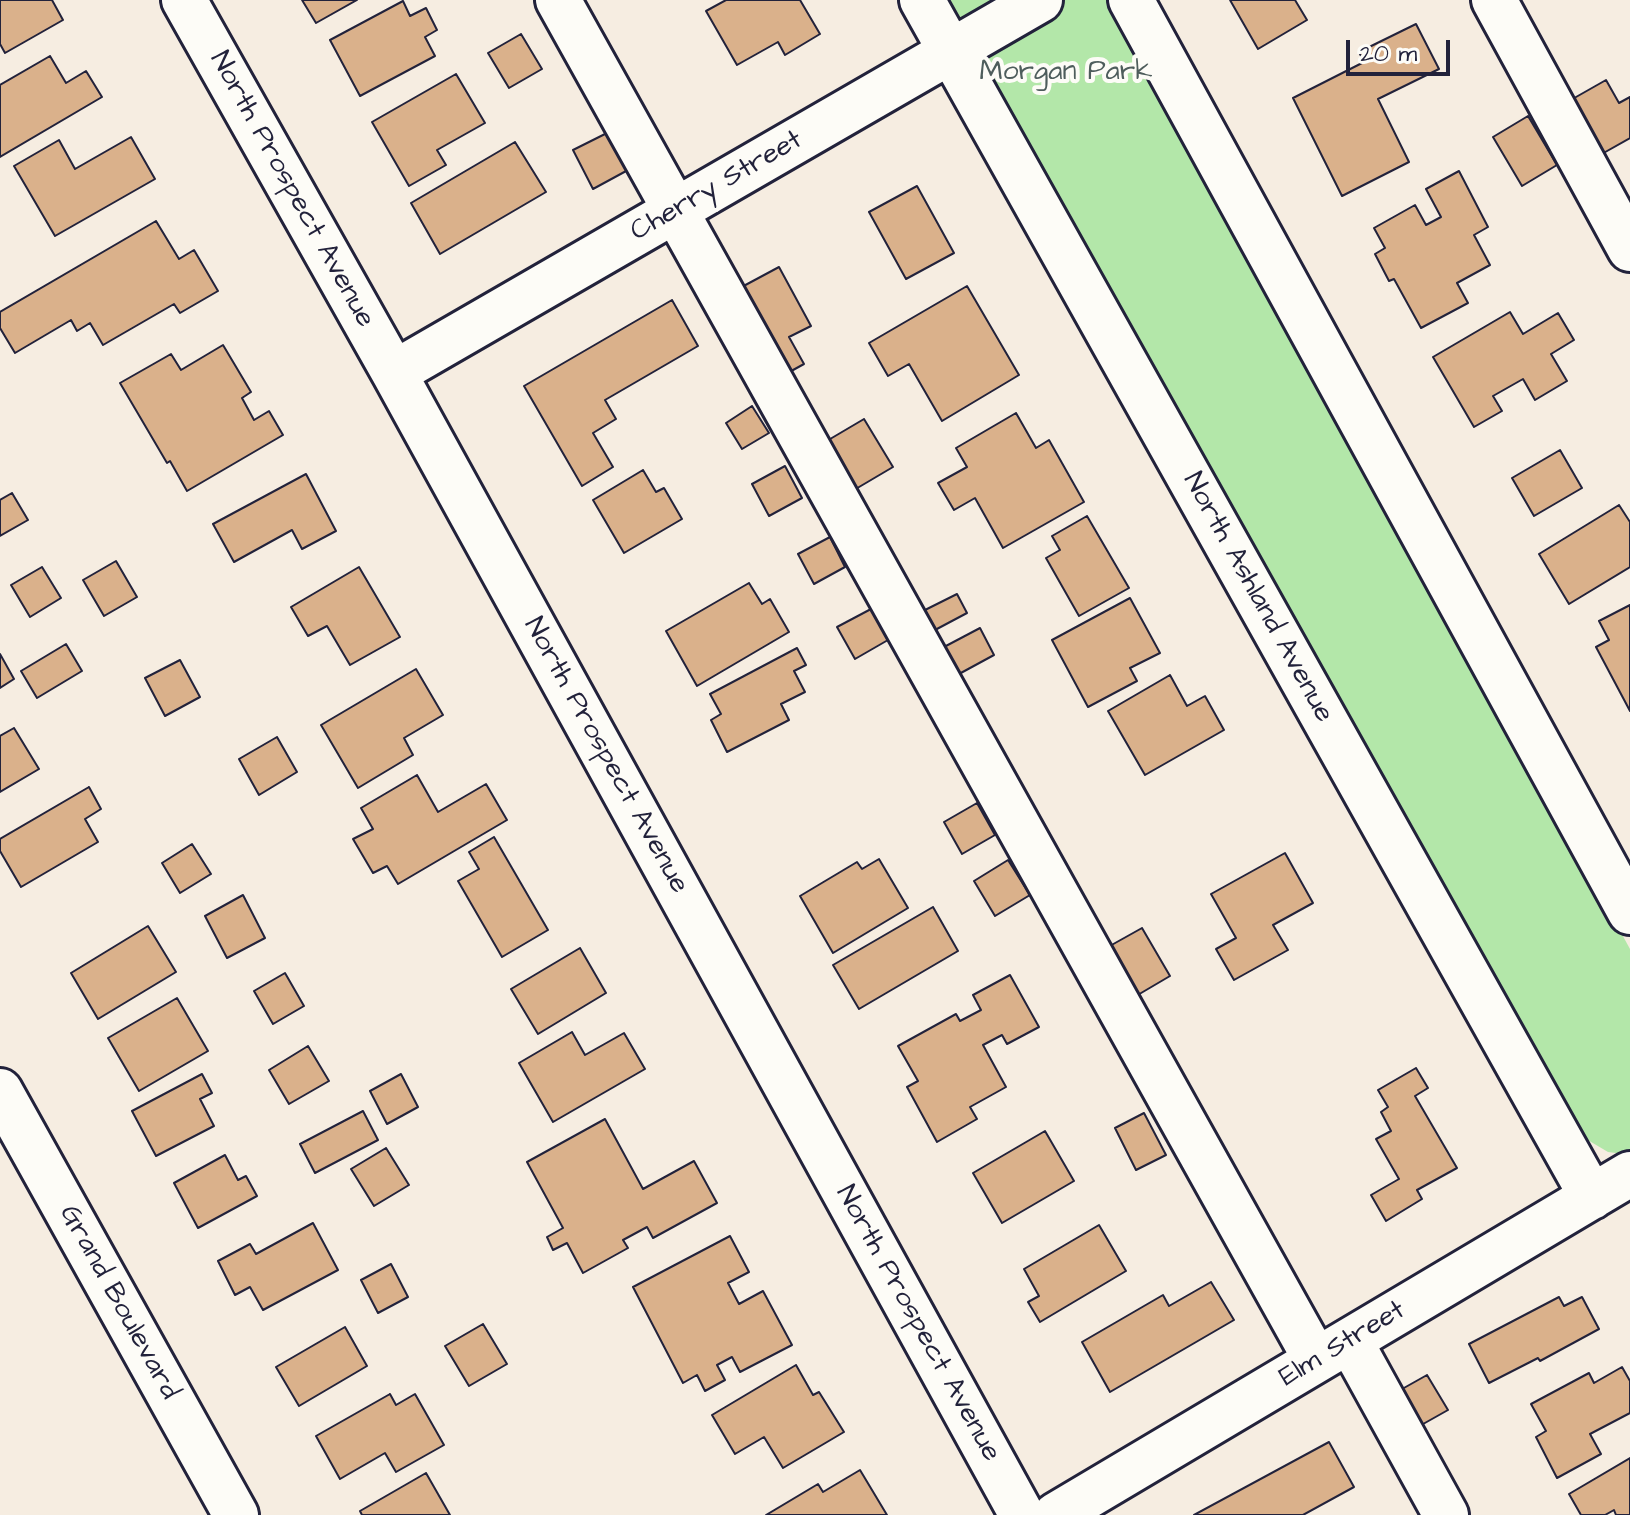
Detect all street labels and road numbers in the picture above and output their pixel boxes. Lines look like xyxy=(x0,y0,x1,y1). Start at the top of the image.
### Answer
street label: North Prospect Avenue xyxy=(201,46,381,334)
street label: Cherry Street xyxy=(625,124,809,250)
street label: North Ashland Avenue xyxy=(1174,467,1340,729)
street label: North Prospect Avenue xyxy=(515,612,695,900)
street label: North Prospect Avenue xyxy=(827,1180,1007,1468)
street label: Grand Boulevard xyxy=(51,1200,185,1406)
street label: Elm Street xyxy=(1274,1294,1412,1396)

